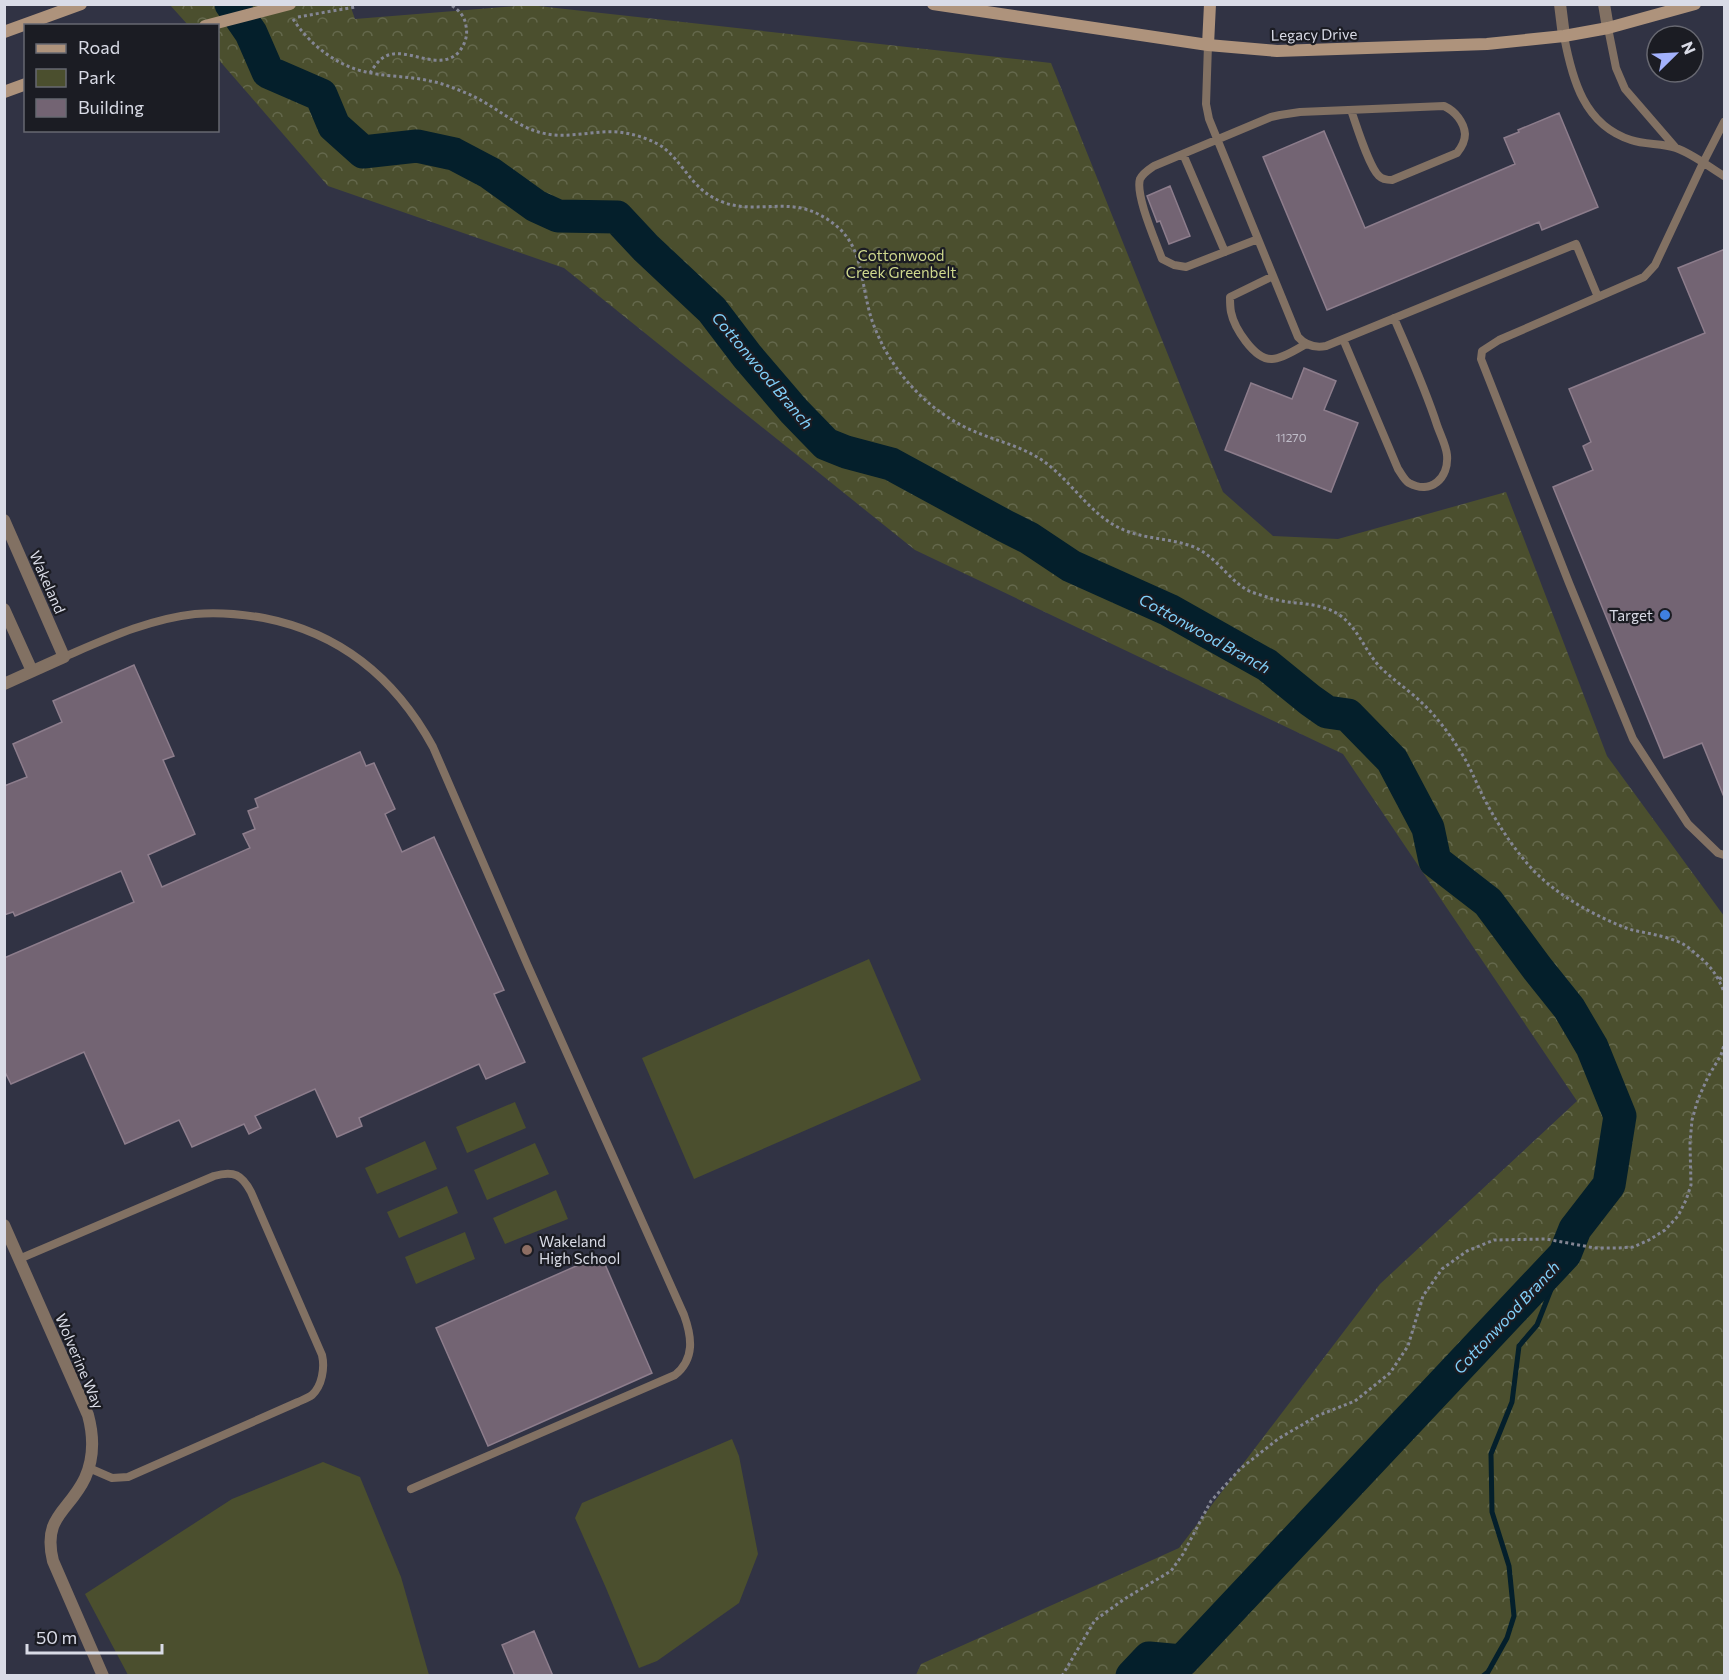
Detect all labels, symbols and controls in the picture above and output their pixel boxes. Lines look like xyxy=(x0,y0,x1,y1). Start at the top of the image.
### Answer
legend xyxy=(24,24,219,132)
street label: Legacy Drive xyxy=(1271,24,1358,44)
north arrow xyxy=(1645,24,1705,84)
text: Road xyxy=(78,36,120,58)
text: N xyxy=(1678,38,1700,57)
text: Park xyxy=(78,66,116,88)
text: Building xyxy=(78,96,144,118)
park label: Cottonwood Creek Greenbelt xyxy=(846,246,956,281)
water label: Cottonwood Branch xyxy=(709,308,817,432)
house number: 11270 xyxy=(1275,430,1307,444)
street label: Wakeland xyxy=(26,548,70,616)
water label: Cottonwood Branch xyxy=(1136,589,1274,677)
place label: Target xyxy=(1609,606,1653,624)
marker: Target xyxy=(1658,608,1672,622)
place label: Wakeland High School xyxy=(539,1232,620,1267)
marker: Wakeland High School xyxy=(520,1243,534,1257)
water label: Cottonwood Branch xyxy=(1449,1257,1563,1377)
street label: Wolverine Way xyxy=(52,1311,108,1411)
scale bar xyxy=(27,1617,162,1655)
text: 50 m xyxy=(36,1626,77,1648)

